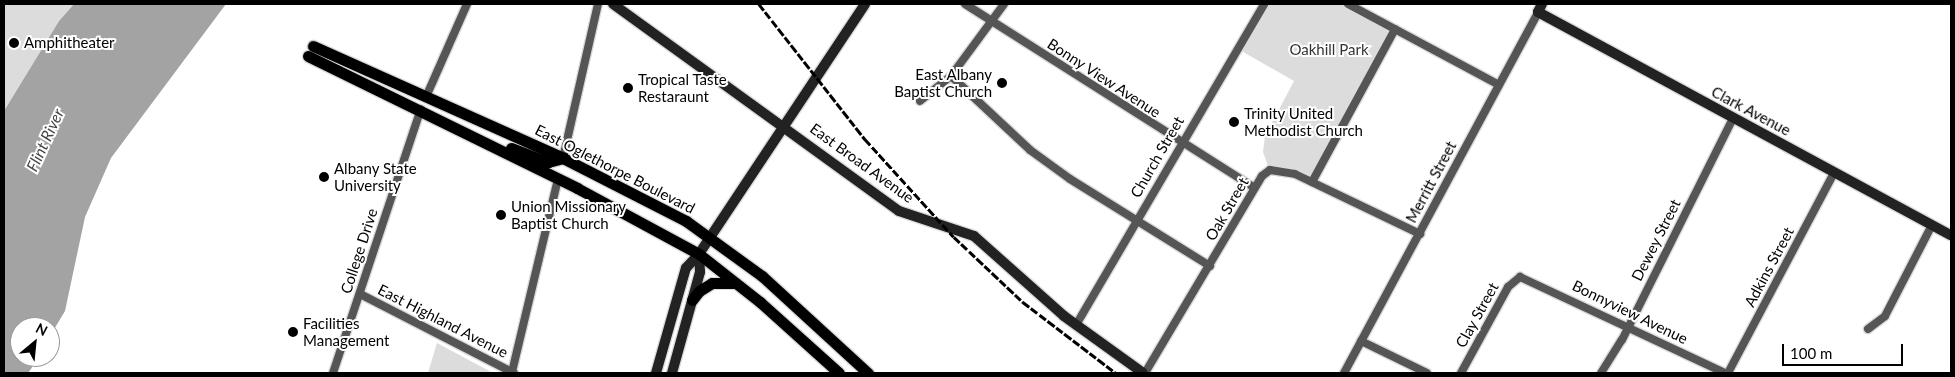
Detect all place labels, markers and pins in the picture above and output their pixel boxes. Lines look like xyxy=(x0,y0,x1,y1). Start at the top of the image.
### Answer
place label: Amphitheater xyxy=(24,34,115,52)
marker: Amphitheater xyxy=(8,37,20,49)
place label: East Albany Baptist Church xyxy=(894,65,992,100)
place label: Tropical Taste Restaraunt xyxy=(638,70,727,105)
marker: East Albany Baptist Church xyxy=(996,77,1008,89)
marker: Tropical Taste Restaraunt xyxy=(622,82,634,94)
place label: Trinity United Methodist Church xyxy=(1244,104,1363,139)
marker: Trinity United Methodist Church xyxy=(1228,116,1240,128)
place label: Albany State University xyxy=(334,159,417,194)
marker: Albany State University xyxy=(318,171,330,183)
place label: Union Missionary Baptist Church xyxy=(511,197,626,232)
marker: Union Missionary Baptist Church xyxy=(495,209,507,221)
place label: Facilities Management xyxy=(303,314,389,349)
marker: Facilities Management xyxy=(287,326,299,338)

